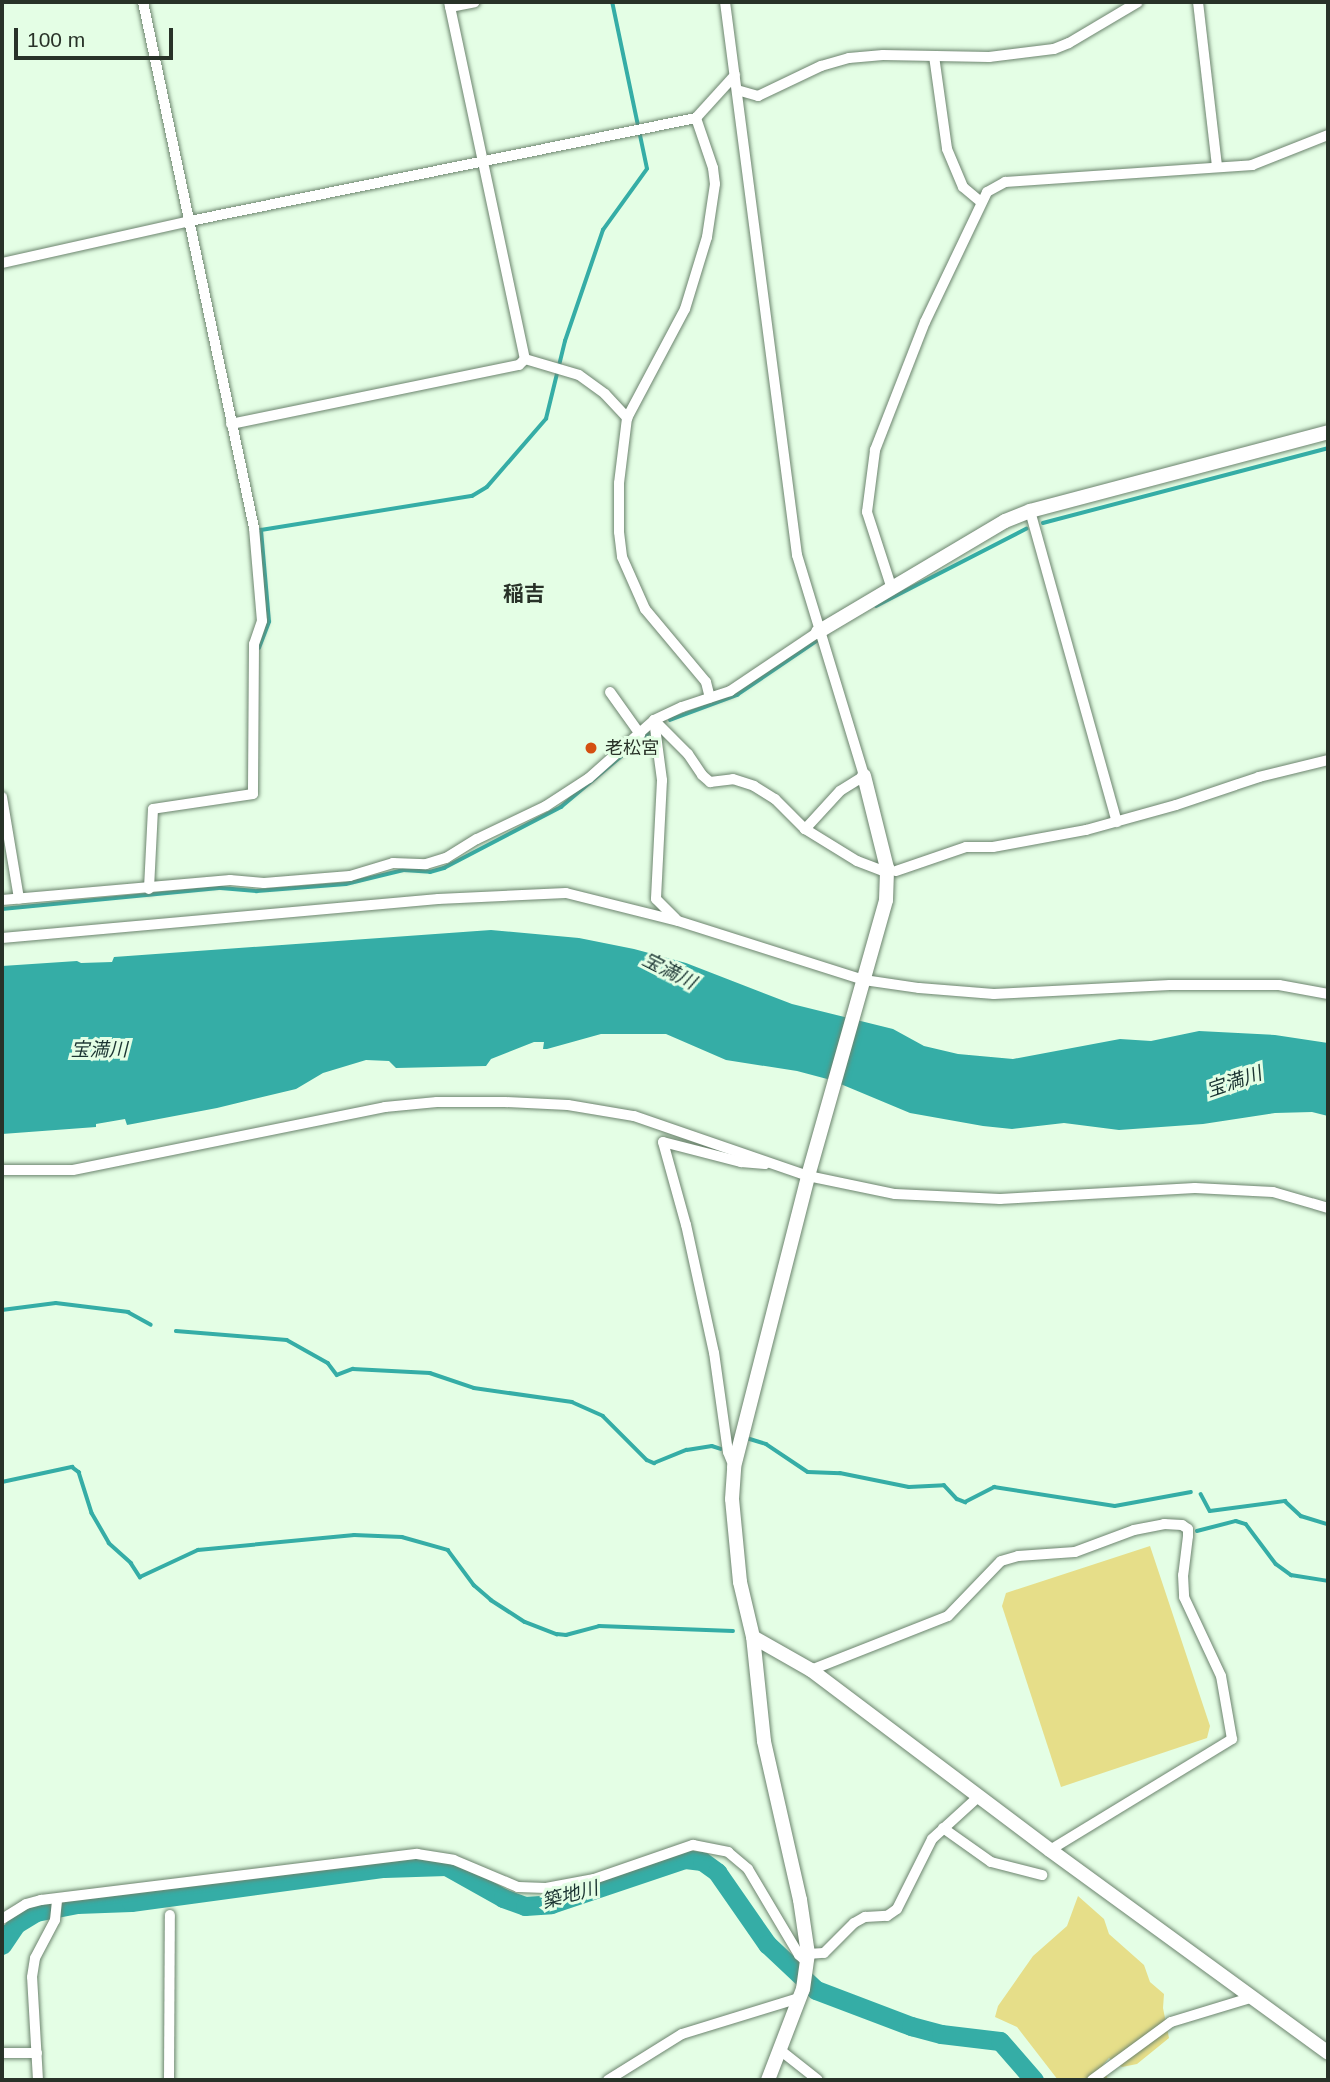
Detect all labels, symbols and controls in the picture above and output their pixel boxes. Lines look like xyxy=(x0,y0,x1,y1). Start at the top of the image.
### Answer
scale bar xyxy=(18,14,177,58)
text: 100 m xyxy=(27,28,85,51)
district label: 稲吉 xyxy=(503,581,545,607)
place label: 老松宮 xyxy=(605,737,659,759)
marker: 老松宮 xyxy=(583,740,599,756)
water label: 宝満川 xyxy=(638,948,700,994)
water label: 宝満川 xyxy=(71,1039,127,1061)
water label: 宝満川 xyxy=(1203,1062,1265,1102)
water label: 築地川 xyxy=(540,1877,600,1913)

